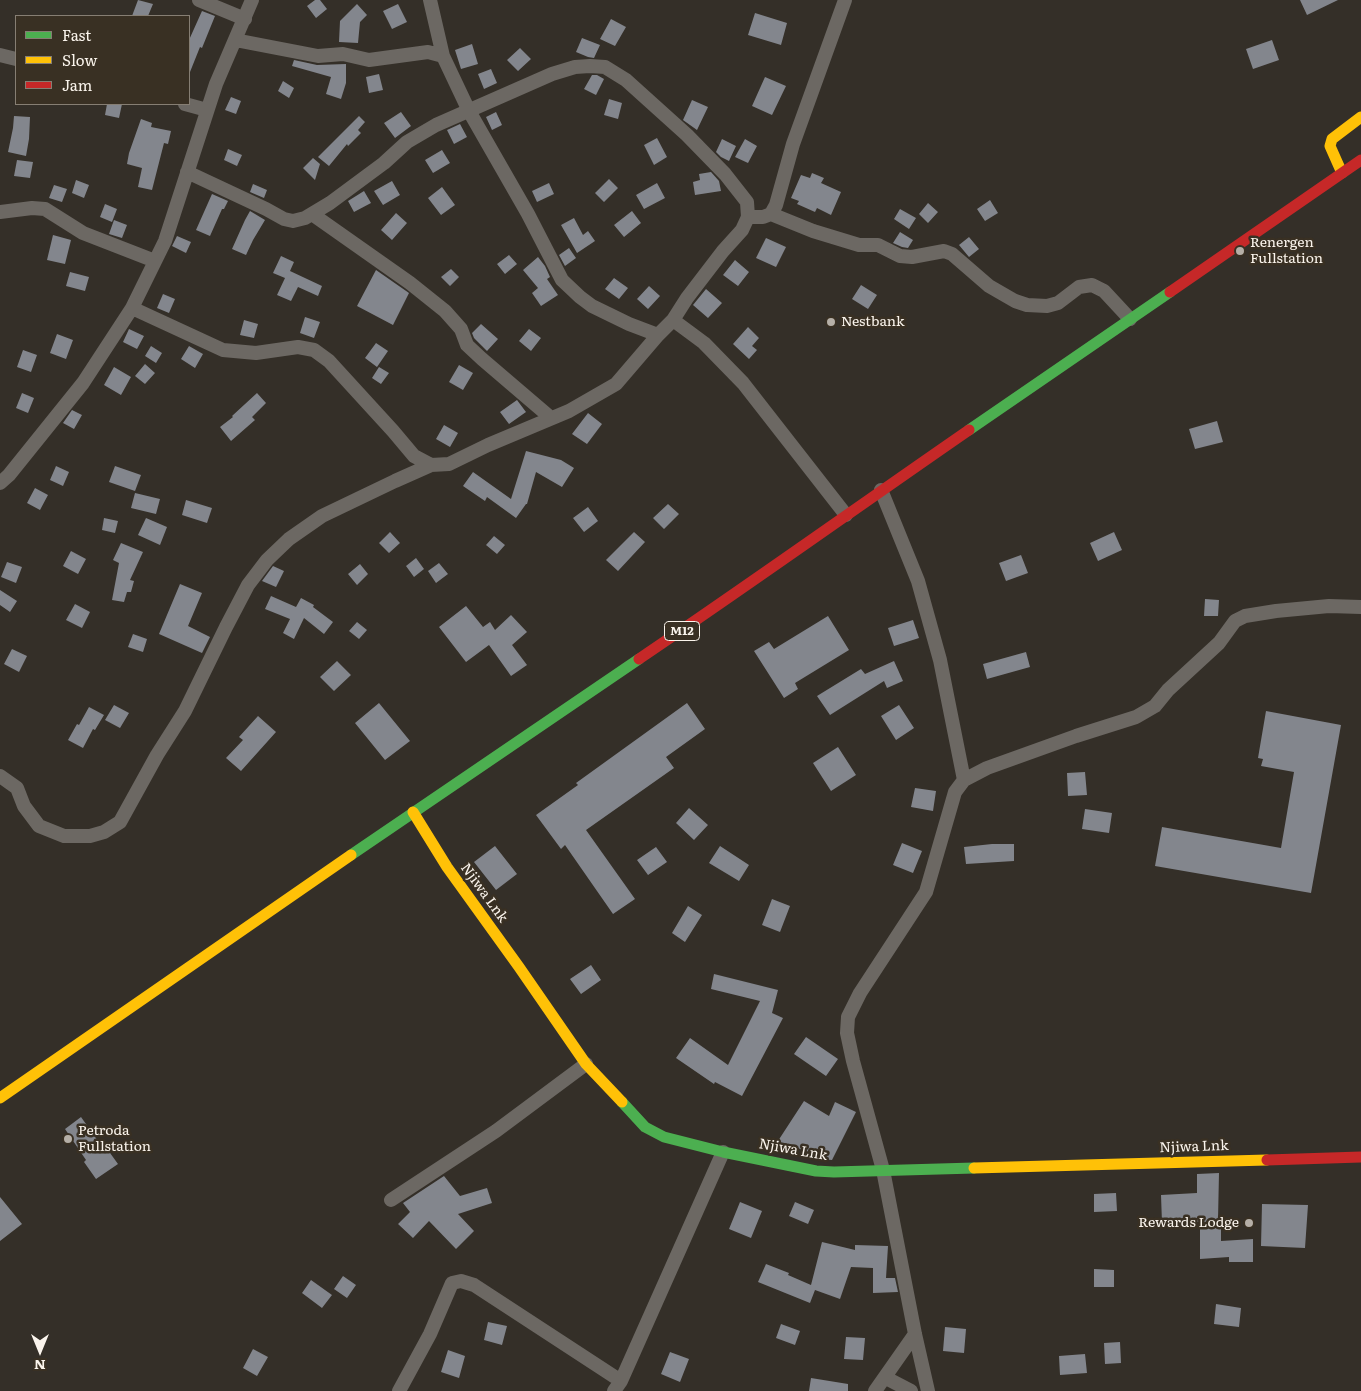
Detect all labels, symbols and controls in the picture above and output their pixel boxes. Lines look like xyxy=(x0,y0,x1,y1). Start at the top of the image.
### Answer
legend xyxy=(15,15,190,105)
text: Fast xyxy=(62,23,91,46)
text: Slow xyxy=(62,48,97,71)
text: Jam xyxy=(62,73,92,96)
place label: Renergen Fullstation xyxy=(1250,235,1323,268)
marker: Renergen Fullstation xyxy=(1234,245,1246,257)
place label: Nestbank xyxy=(841,314,905,330)
marker: Nestbank xyxy=(825,316,837,328)
road number: M12 xyxy=(664,622,700,640)
street label: Njiwa Lnk xyxy=(457,860,511,926)
place label: Petroda Fullstation xyxy=(78,1123,151,1156)
marker: Petroda Fullstation xyxy=(62,1133,74,1145)
street label: Njiwa Lnk xyxy=(757,1136,829,1164)
street label: Njiwa Lnk xyxy=(1159,1137,1229,1157)
place label: Rewards Lodge xyxy=(1138,1215,1239,1231)
marker: Rewards Lodge xyxy=(1243,1217,1255,1229)
north arrow xyxy=(15,1326,65,1376)
text: N xyxy=(34,1356,46,1376)

